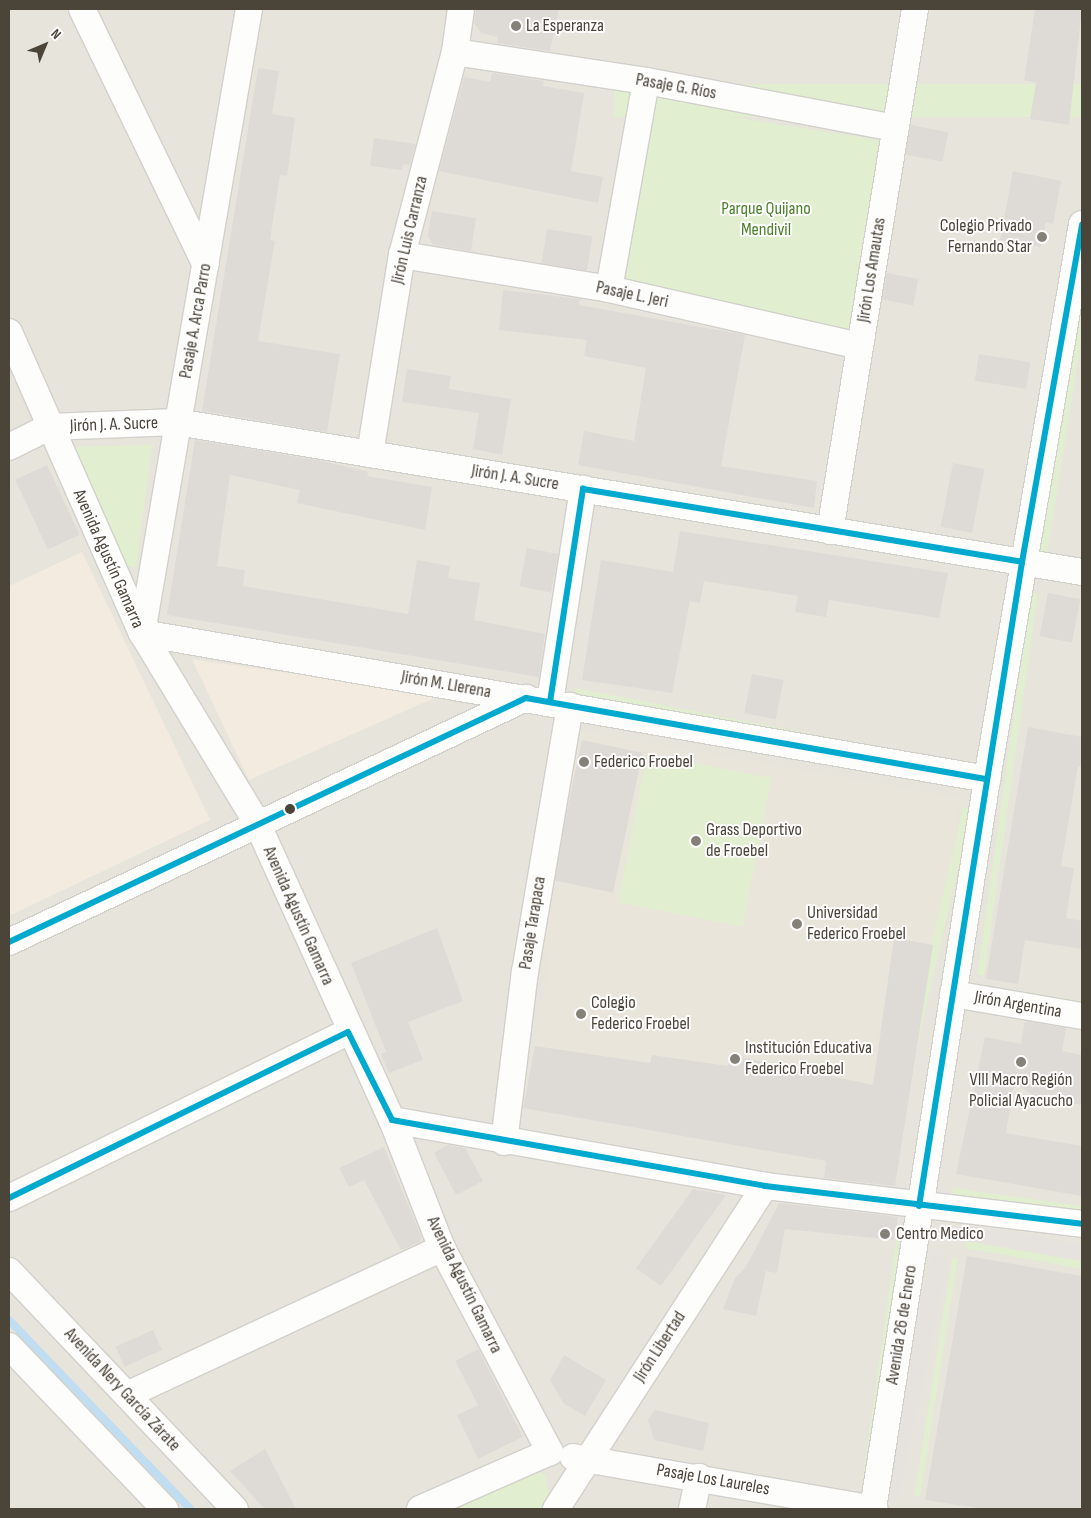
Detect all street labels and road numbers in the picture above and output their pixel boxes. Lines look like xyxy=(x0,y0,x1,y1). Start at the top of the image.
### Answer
street label: Pasaje G. Ríos xyxy=(634,69,718,105)
street label: Jirón Luis Carranza xyxy=(387,174,433,286)
street label: Jirón Los Amautas xyxy=(853,216,891,324)
street label: Pasaje A. Arca Parro xyxy=(175,262,217,380)
street label: Pasaje L. Jeri xyxy=(594,277,670,313)
street label: Jirón J. A. Sucre xyxy=(70,413,158,437)
street label: Jirón J. A. Sucre xyxy=(470,460,560,496)
street label: Avenida Agustín Gamarra xyxy=(68,486,148,632)
street label: Jirón M. Llerena xyxy=(399,666,493,704)
street label: Avenida Agustín Gamarra xyxy=(258,843,338,989)
street label: Pasaje Tarapaca xyxy=(515,875,551,971)
street label: Jirón Argentina xyxy=(973,987,1063,1023)
street label: Avenida Agustín Gamarra xyxy=(421,1213,507,1357)
street label: Avenida 26 de Enero xyxy=(882,1264,922,1386)
street label: Jirón Libertad xyxy=(629,1308,691,1386)
street label: Avenida Nery García Zárate xyxy=(59,1324,185,1456)
street label: Pasaje Los Laureles xyxy=(655,1459,771,1501)

